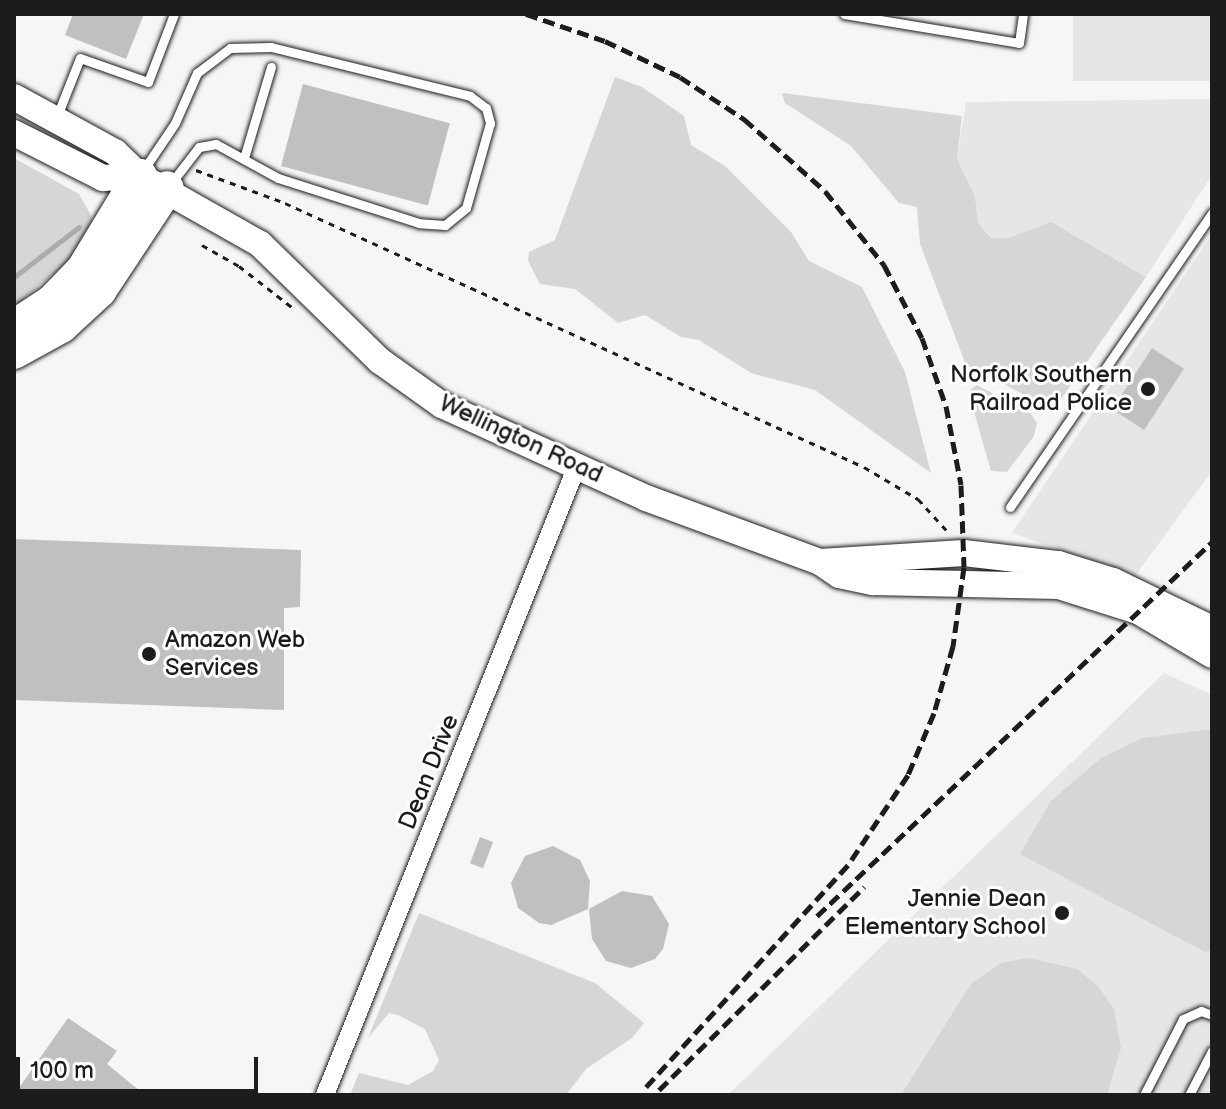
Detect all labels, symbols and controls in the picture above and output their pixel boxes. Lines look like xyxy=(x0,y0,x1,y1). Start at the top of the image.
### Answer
place label: Norfolk Southern Railroad Police xyxy=(950,361,1132,417)
marker: Norfolk Southern Railroad Police xyxy=(1139,380,1157,398)
street label: Wellington Road xyxy=(435,389,607,489)
place label: Amazon Web Services xyxy=(165,626,306,682)
marker: Amazon Web Services xyxy=(140,645,158,663)
street label: Dean Drive xyxy=(393,710,465,834)
place label: Jennie Dean Elementary School xyxy=(843,885,1046,941)
marker: Jennie Dean Elementary School xyxy=(1053,904,1071,922)
scale bar xyxy=(20,1041,262,1091)
text: 100 m xyxy=(30,1056,94,1085)

